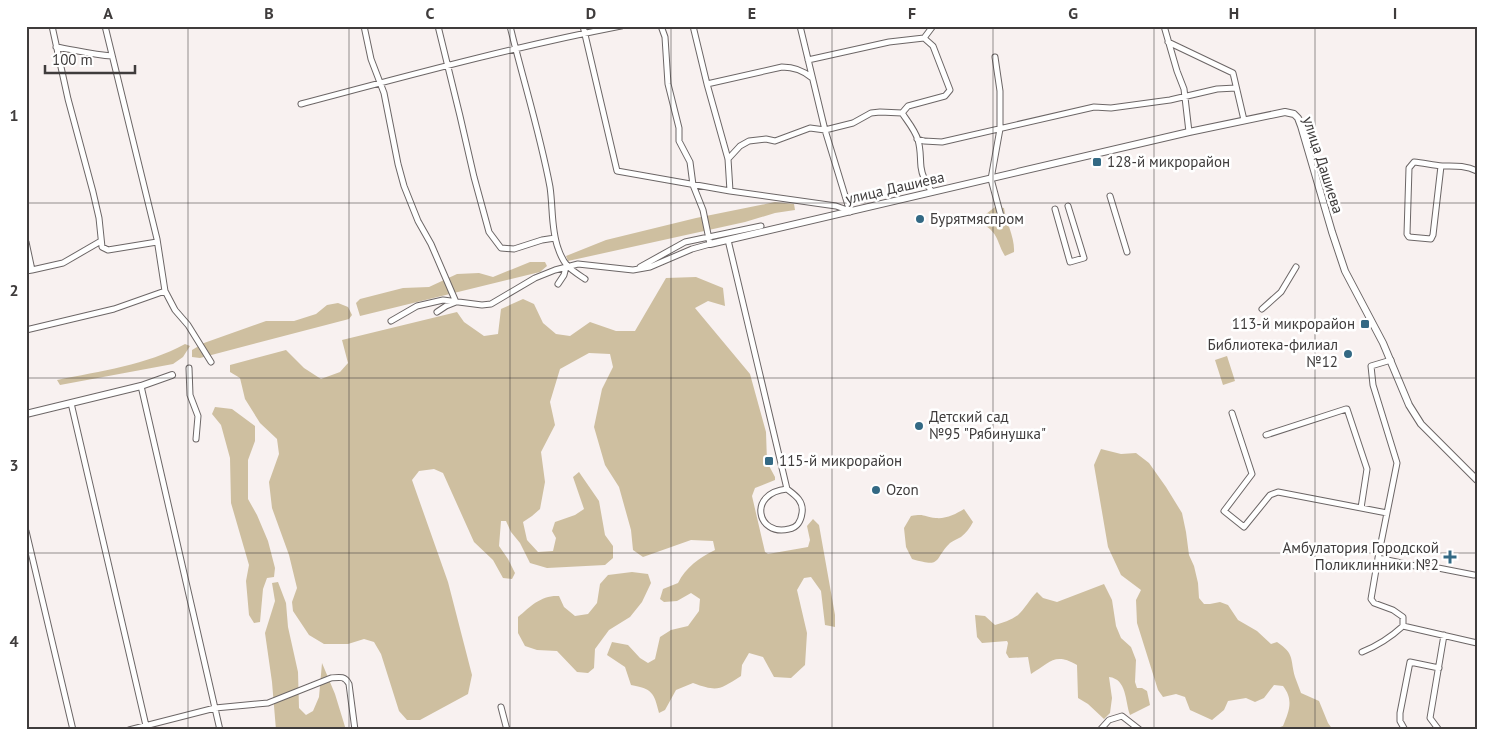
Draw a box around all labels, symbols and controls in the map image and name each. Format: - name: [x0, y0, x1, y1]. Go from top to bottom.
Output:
- text: A: [103, 3, 113, 23]
- text: B: [264, 3, 274, 23]
- text: C: [426, 3, 435, 23]
- text: D: [586, 3, 596, 23]
- text: E: [748, 3, 756, 23]
- text: F: [908, 3, 916, 23]
- text: G: [1068, 3, 1078, 23]
- text: H: [1229, 3, 1239, 23]
- text: I: [1393, 3, 1397, 23]
- scale bar: [45, 42, 135, 74]
- text: 100 m: [52, 50, 93, 69]
- text: 1: [9, 105, 19, 125]
- street label: улица Дашиева: [1299, 114, 1348, 216]
- place label: 128-й микрорайон: [1107, 152, 1230, 171]
- marker: 128-й микрорайон: [1091, 156, 1103, 168]
- street label: улица Дашиева: [844, 167, 946, 208]
- place label: Бурятмяспром: [930, 209, 1024, 228]
- marker: Бурятмяспром: [914, 213, 926, 225]
- text: 2: [9, 280, 19, 300]
- place label: 113-й микрорайон: [1232, 314, 1355, 333]
- marker: 113-й микрорайон: [1359, 318, 1371, 330]
- place label: Библиотека-филиал №12: [1208, 335, 1338, 371]
- marker: Библиотека-филиал №12: [1342, 348, 1354, 360]
- place label: Детский сад №95 "Рябинушка": [929, 407, 1046, 443]
- marker: Детский сад №95 "Рябинушка": [913, 420, 925, 432]
- place label: 115-й микрорайон: [779, 451, 902, 470]
- text: 3: [9, 455, 19, 475]
- marker: 115-й микрорайон: [763, 455, 775, 467]
- place label: Ozon: [886, 480, 919, 499]
- marker: Ozon: [870, 484, 882, 496]
- place label: Амбулатория Городской Поликлинники №2: [1283, 538, 1439, 574]
- marker: Амбулатория Городской Поликлинники №2: [1443, 550, 1457, 564]
- text: 4: [9, 631, 19, 651]

